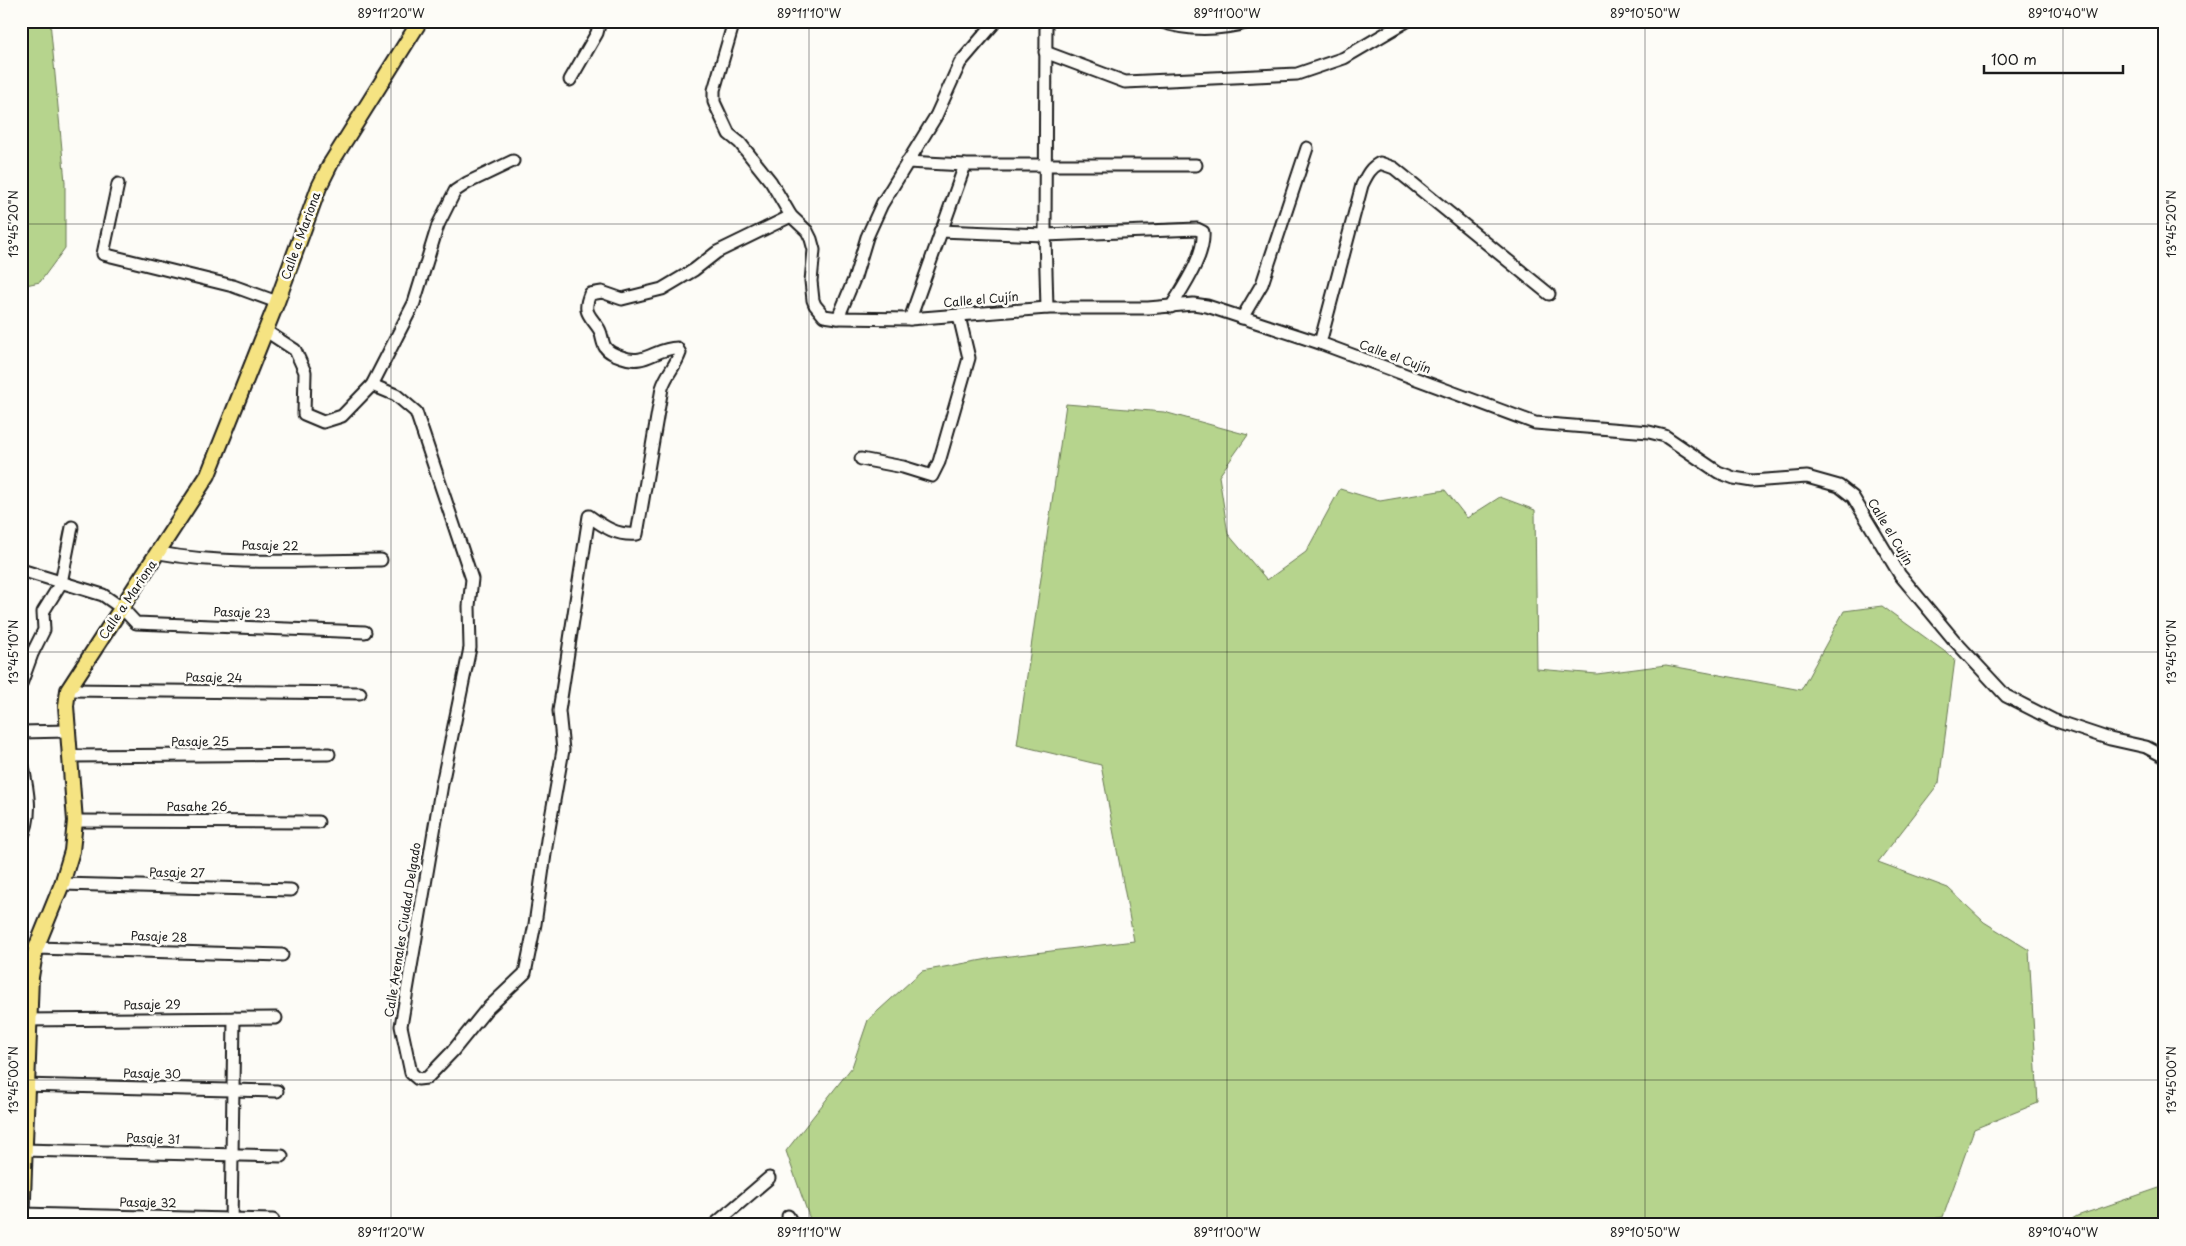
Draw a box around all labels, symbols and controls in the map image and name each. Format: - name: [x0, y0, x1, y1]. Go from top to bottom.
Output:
- text: 89°11'20"W: [357, 4, 425, 22]
- text: 89°11'10"W: [777, 4, 842, 22]
- text: 89°11'00"W: [1193, 4, 1261, 22]
- text: 89°10'50"W: [1610, 4, 1681, 22]
- text: 89°10'40"W: [2028, 4, 2099, 22]
- scale bar: [1984, 42, 2122, 74]
- text: 100 m: [1991, 47, 2037, 70]
- street label: Calle a Mariona: [276, 189, 325, 282]
- text: 13°45'20"N: [4, 190, 22, 258]
- text: 13°45'20"N: [2162, 190, 2180, 258]
- street label: Calle el Cujín: [943, 287, 1019, 311]
- street label: Calle el Cujín: [1357, 335, 1434, 377]
- street label: Calle el Cujín: [1864, 495, 1918, 568]
- street label: Pasaje 22: [241, 536, 299, 555]
- street label: Calle a Mariona: [94, 556, 161, 643]
- street label: Pasaje 23: [213, 602, 271, 622]
- text: 13°45'10"N: [4, 620, 22, 684]
- text: 13°45'10"N: [2162, 620, 2180, 684]
- street label: Pasaje 24: [185, 668, 243, 686]
- street label: Pasaje 25: [171, 732, 229, 750]
- street label: Pasahe 26: [167, 797, 227, 815]
- street label: Calle Arenales Ciudad Delgado: [379, 841, 425, 1019]
- street label: Pasaje 27: [149, 863, 205, 881]
- street label: Pasaje 28: [130, 926, 188, 946]
- street label: Pasaje 29: [123, 995, 181, 1013]
- text: 13°45'00"N: [4, 1046, 22, 1114]
- text: 13°45'00"N: [2162, 1046, 2180, 1114]
- street label: Pasaje 30: [123, 1063, 181, 1083]
- street label: Pasaje 31: [126, 1128, 180, 1148]
- street label: Pasaje 32: [119, 1193, 177, 1211]
- text: 89°11'20"W: [357, 1223, 425, 1241]
- text: 89°11'10"W: [777, 1223, 842, 1241]
- text: 89°11'00"W: [1193, 1223, 1261, 1241]
- text: 89°10'50"W: [1610, 1223, 1681, 1241]
- text: 89°10'40"W: [2028, 1223, 2099, 1241]

